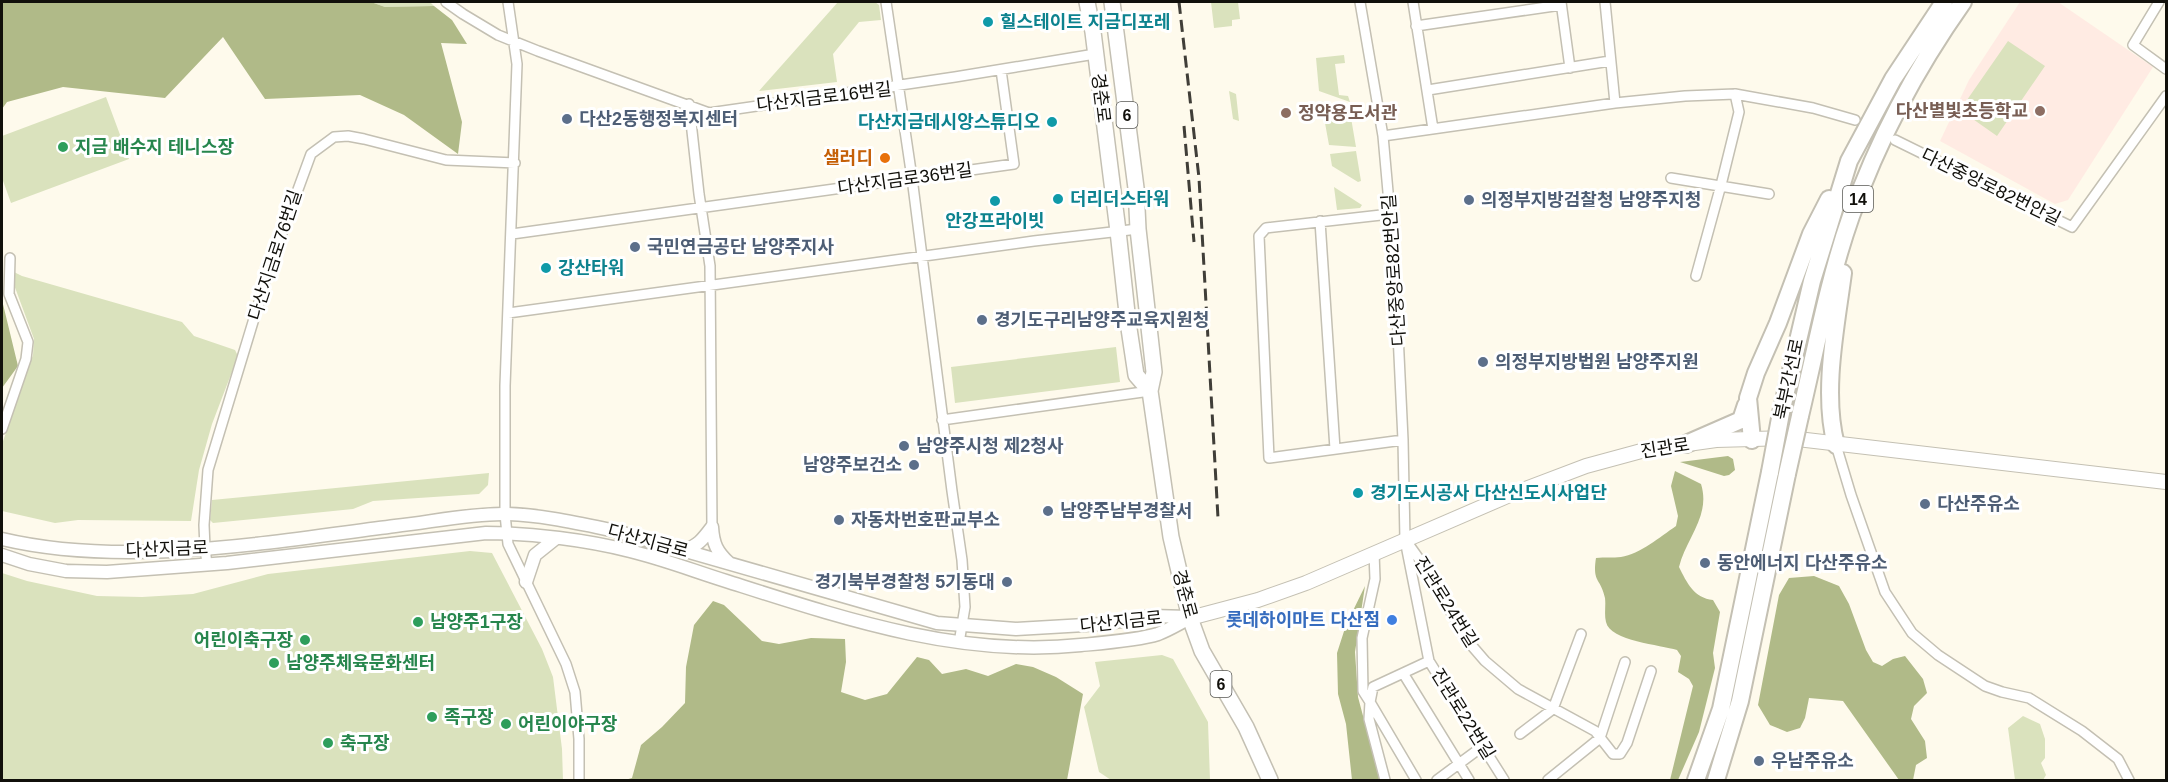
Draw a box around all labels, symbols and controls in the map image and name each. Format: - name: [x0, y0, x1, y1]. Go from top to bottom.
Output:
- place label: 힐스테이트 지금디포레: [1000, 12, 1171, 32]
- marker: 힐스테이트 지금디포레: [981, 15, 995, 29]
- street label: 경춘로: [1088, 72, 1114, 124]
- street label: 다산지금로16번길: [755, 79, 893, 115]
- place label: 다산별빛초등학교: [1896, 101, 2028, 121]
- road number: 6: [1116, 102, 1138, 128]
- place label: 정약용도서관: [1298, 103, 1398, 123]
- marker: 다산별빛초등학교: [2033, 104, 2047, 118]
- marker: 정약용도서관: [1279, 106, 1293, 120]
- place label: 다산2동행정복지센터: [579, 109, 738, 129]
- marker: 다산2동행정복지센터: [560, 112, 574, 126]
- place label: 다산지금데시앙스튜디오: [858, 112, 1040, 132]
- marker: 다산지금데시앙스튜디오: [1045, 115, 1059, 129]
- place label: 지금 배수지 테니스장: [75, 137, 234, 157]
- marker: 지금 배수지 테니스장: [56, 140, 70, 154]
- street label: 다산중앙로82번안길: [1918, 145, 2064, 229]
- place label: 샐러디: [823, 148, 873, 168]
- marker: 샐러디: [878, 151, 892, 165]
- street label: 다산지금로36번길: [836, 160, 974, 198]
- road number: 14: [1843, 186, 1873, 212]
- street label: 다산지금로76번길: [244, 187, 306, 323]
- place label: 더리더스타워: [1070, 189, 1169, 209]
- place label: 의정부지방검찰청 남양주지청: [1481, 190, 1701, 210]
- marker: 더리더스타워: [1051, 192, 1065, 206]
- street label: 다산중앙로82번안길: [1379, 193, 1409, 347]
- marker: 의정부지방검찰청 남양주지청: [1462, 193, 1476, 207]
- marker: 안강프라이빗: [988, 194, 1002, 208]
- place label: 안강프라이빗: [945, 211, 1045, 231]
- place label: 국민연금공단 남양주지사: [647, 237, 835, 257]
- marker: 국민연금공단 남양주지사: [628, 240, 642, 254]
- place label: 강산타워: [558, 258, 624, 278]
- marker: 강산타워: [539, 261, 553, 275]
- place label: 경기도구리남양주교육지원청: [994, 310, 1209, 330]
- marker: 경기도구리남양주교육지원청: [975, 313, 989, 327]
- street label: 북부간선로: [1771, 336, 1807, 422]
- place label: 의정부지방법원 남양주지원: [1495, 352, 1699, 372]
- marker: 의정부지방법원 남양주지원: [1476, 355, 1490, 369]
- street label: 진관로: [1639, 434, 1691, 462]
- place label: 남양주시청 제2청사: [916, 436, 1064, 456]
- marker: 남양주시청 제2청사: [897, 439, 911, 453]
- place label: 남양주보건소: [803, 455, 902, 475]
- marker: 남양주보건소: [907, 458, 921, 472]
- place label: 경기도시공사 다산신도시사업단: [1370, 483, 1607, 503]
- marker: 경기도시공사 다산신도시사업단: [1351, 486, 1365, 500]
- place label: 다산주유소: [1937, 494, 2020, 514]
- marker: 다산주유소: [1918, 497, 1932, 511]
- place label: 남양주남부경찰서: [1060, 501, 1192, 521]
- marker: 남양주남부경찰서: [1041, 504, 1055, 518]
- place label: 자동차번호판교부소: [851, 510, 1000, 530]
- marker: 자동차번호판교부소: [832, 513, 846, 527]
- street label: 다산지금로: [605, 521, 691, 561]
- street label: 다산지금로: [125, 538, 209, 560]
- street label: 진관로24번길: [1410, 553, 1482, 651]
- place label: 동안에너지 다산주유소: [1717, 553, 1888, 573]
- marker: 동안에너지 다산주유소: [1698, 556, 1712, 570]
- street label: 경춘로: [1169, 567, 1201, 621]
- place label: 경기북부경찰청 5기동대: [814, 572, 995, 592]
- marker: 경기북부경찰청 5기동대: [1000, 575, 1014, 589]
- street label: 다산지금로: [1079, 608, 1163, 636]
- place label: 롯데하이마트 다산점: [1226, 610, 1380, 630]
- place label: 남양주1구장: [430, 612, 523, 632]
- marker: 롯데하이마트 다산점: [1385, 613, 1399, 627]
- marker: 남양주1구장: [411, 615, 425, 629]
- place label: 어린이축구장: [194, 630, 293, 650]
- marker: 어린이축구장: [298, 633, 312, 647]
- place label: 남양주체육문화센터: [286, 653, 435, 673]
- marker: 남양주체육문화센터: [267, 656, 281, 670]
- street label: 진관로22번길: [1427, 665, 1499, 763]
- road number: 6: [1210, 671, 1232, 697]
- place label: 족구장: [444, 707, 494, 727]
- marker: 족구장: [425, 710, 439, 724]
- place label: 어린이야구장: [518, 714, 618, 734]
- marker: 어린이야구장: [499, 717, 513, 731]
- place label: 축구장: [340, 733, 390, 753]
- marker: 축구장: [321, 736, 335, 750]
- place label: 우남주유소: [1771, 751, 1854, 771]
- marker: 우남주유소: [1752, 754, 1766, 768]

